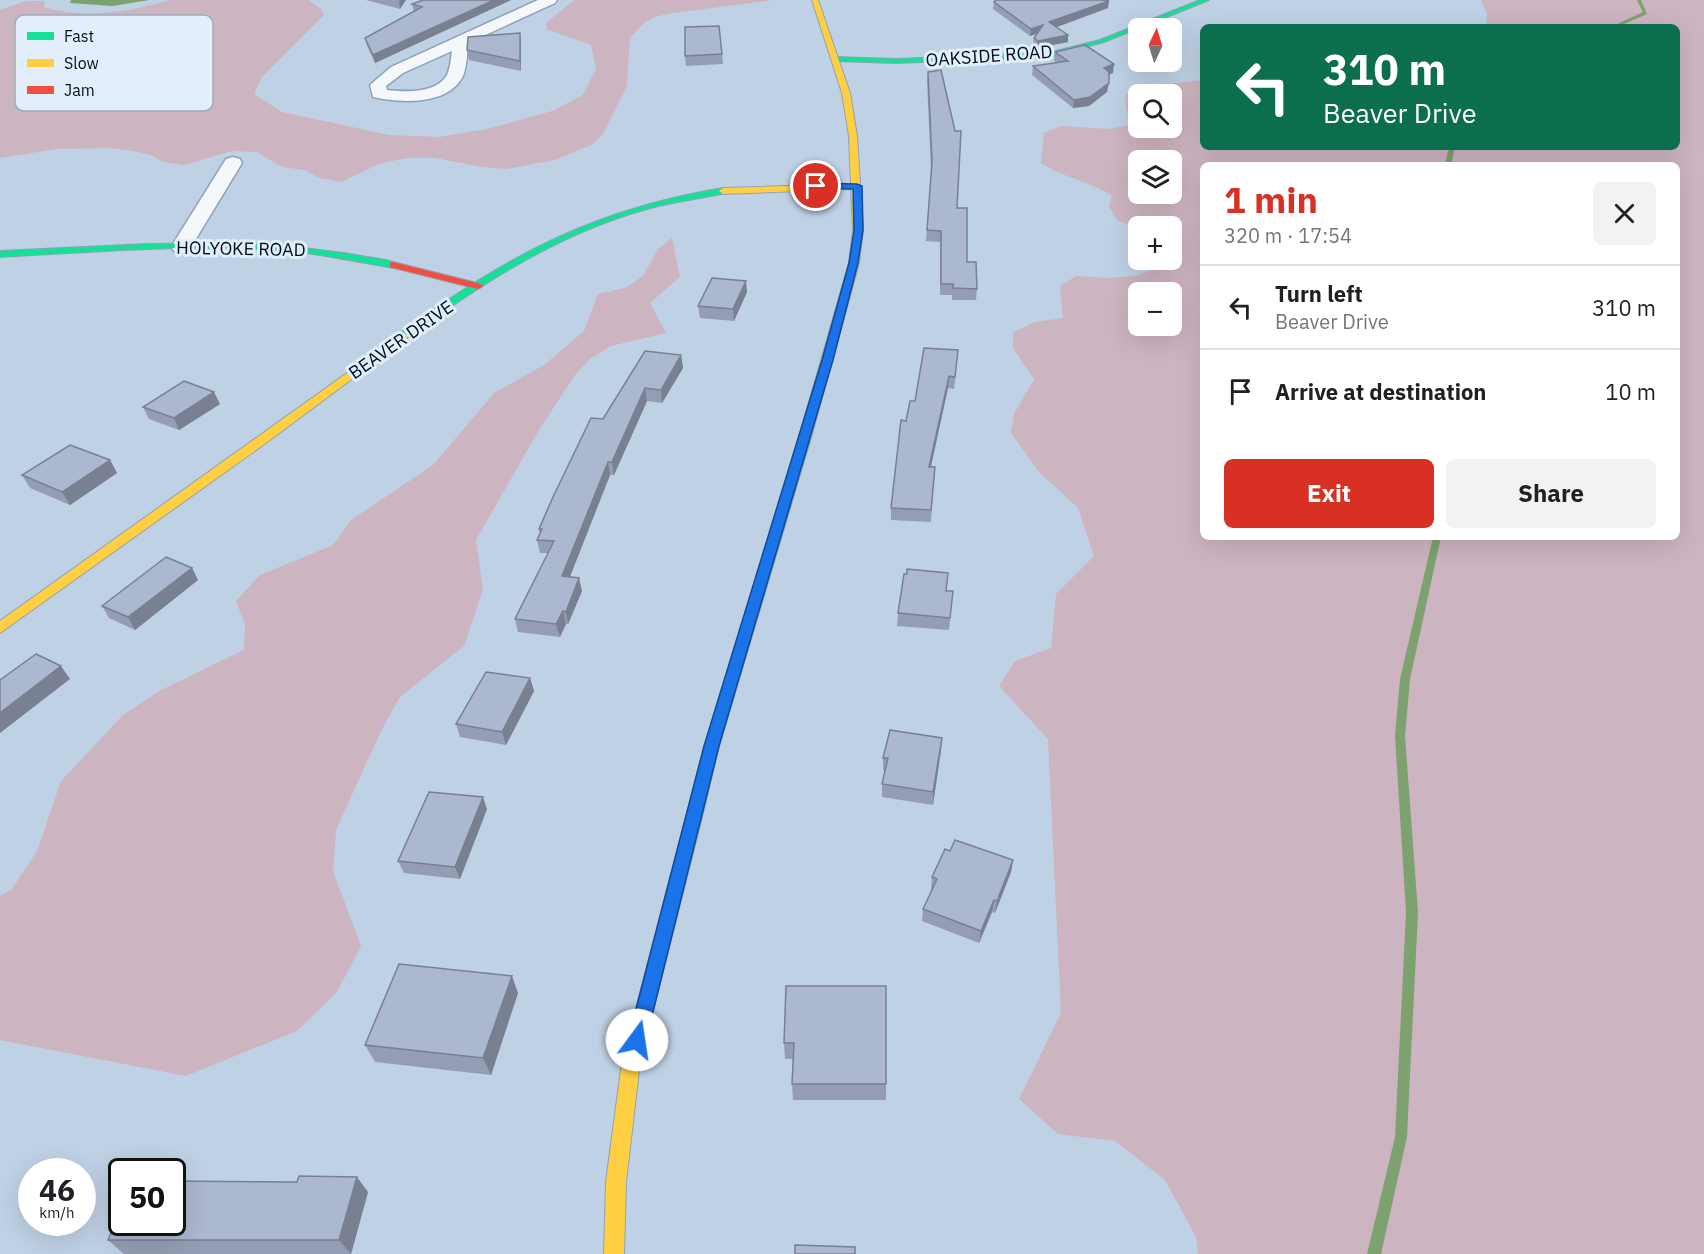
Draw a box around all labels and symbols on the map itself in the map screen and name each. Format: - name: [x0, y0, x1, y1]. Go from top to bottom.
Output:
- legend: [15, 15, 213, 111]
- north arrow: [1128, 18, 1182, 72]
- text: Fast: [64, 26, 94, 46]
- street label: OAKSIDE ROAD: [925, 40, 1053, 71]
- text: Slow: [64, 53, 99, 73]
- text: Jam: [64, 80, 95, 100]
- pin: [790, 160, 841, 211]
- street label: HOLYOKE ROAD: [176, 236, 306, 261]
- street label: BEAVER DRIVE: [344, 295, 457, 384]
- position arrow: [605, 1008, 669, 1072]
- speed limit sign: 50: [108, 1158, 186, 1236]

